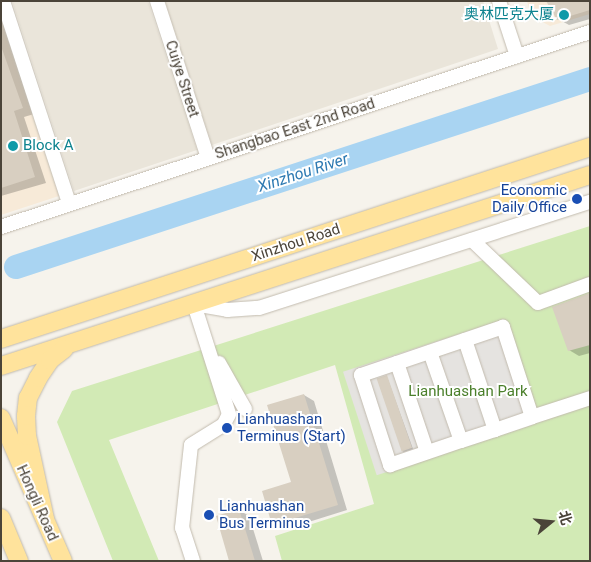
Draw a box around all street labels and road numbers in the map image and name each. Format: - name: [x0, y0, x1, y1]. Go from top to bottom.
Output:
- street label: Cuiye Street: [161, 38, 203, 120]
- street label: Shangbao East 2nd Road: [213, 95, 377, 163]
- street label: Xinzhou Road: [249, 220, 343, 266]
- street label: Hongli Road: [12, 462, 62, 544]

